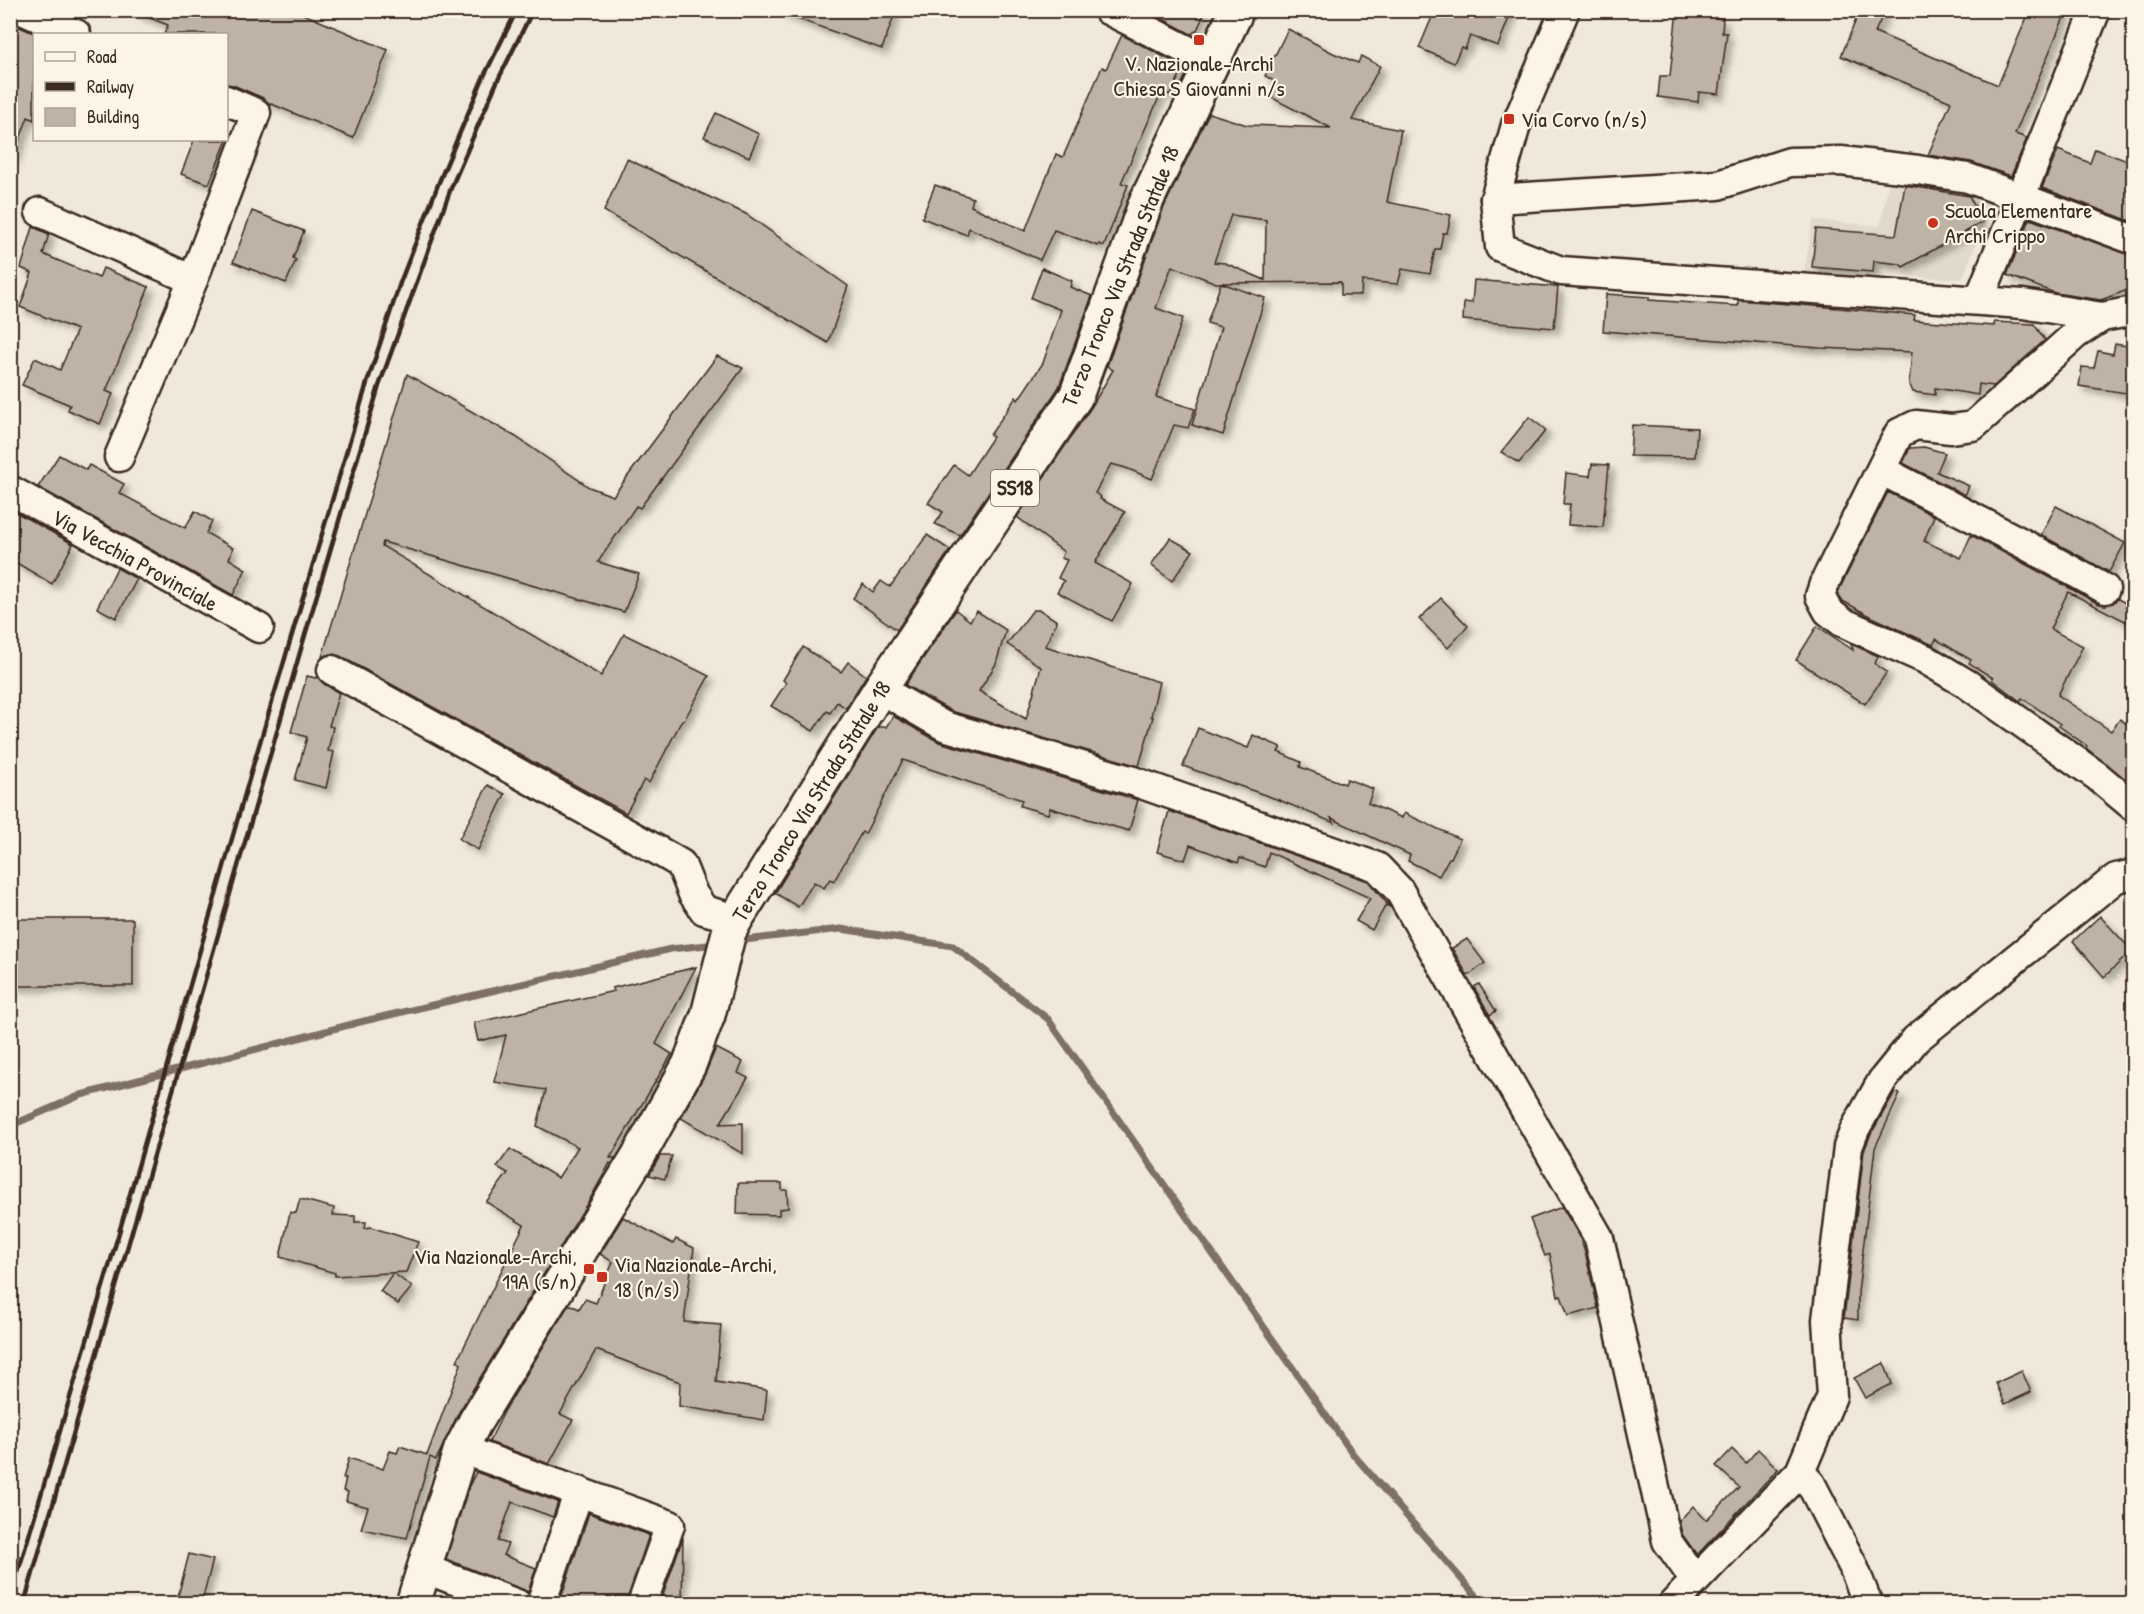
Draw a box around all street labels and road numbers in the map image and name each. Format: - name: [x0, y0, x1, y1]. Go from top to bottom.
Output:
- street label: Terzo Tronco Via Strada Statale 18: [1054, 141, 1186, 411]
- road number: SS18: [991, 470, 1039, 506]
- street label: Via Vecchia Provinciale: [47, 502, 224, 618]
- street label: Terzo Tronco Via Strada Statale 18: [724, 675, 898, 927]

